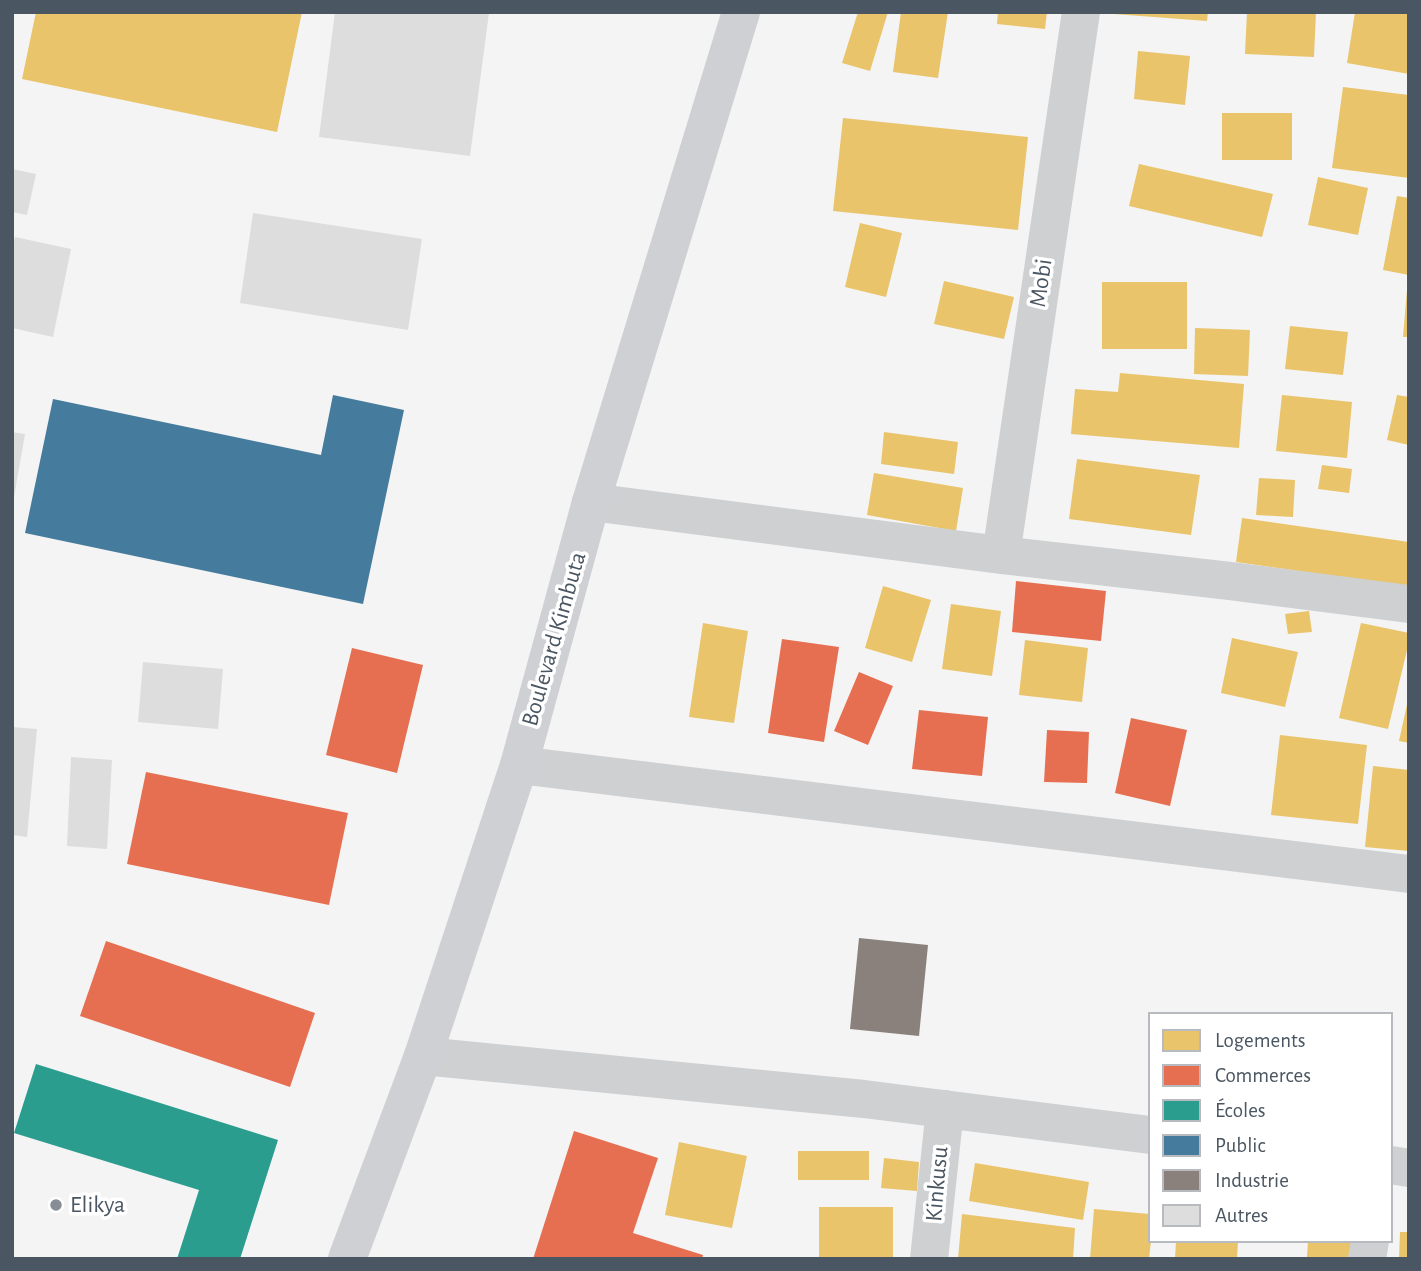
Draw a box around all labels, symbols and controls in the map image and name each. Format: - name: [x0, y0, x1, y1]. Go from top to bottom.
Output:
- street label: Mobi: [1023, 257, 1059, 309]
- street label: Boulevard Kimbuta: [515, 549, 593, 729]
- legend: [1148, 1012, 1393, 1243]
- text: Logements: [1215, 1030, 1305, 1051]
- text: Commerces: [1215, 1065, 1311, 1086]
- text: Écoles: [1215, 1100, 1266, 1121]
- text: Public: [1215, 1135, 1265, 1156]
- street label: Kinkusu: [919, 1145, 955, 1223]
- text: Industrie: [1215, 1170, 1289, 1191]
- place label: Elikya: [70, 1191, 125, 1219]
- marker: Elikya: [48, 1197, 64, 1213]
- text: Autres: [1215, 1205, 1268, 1226]

